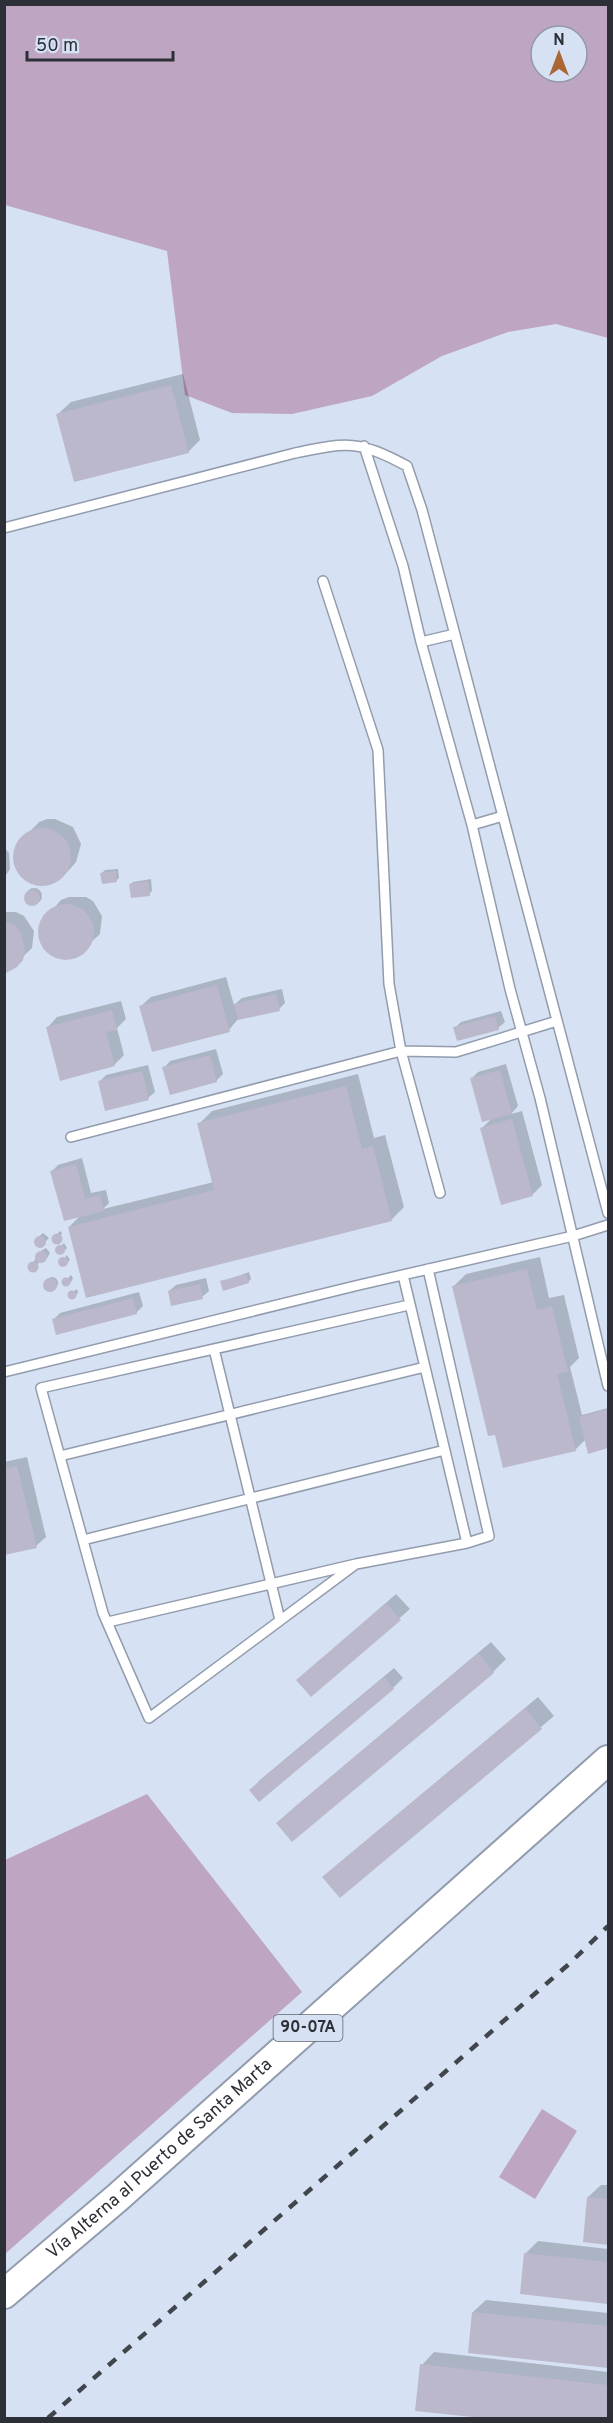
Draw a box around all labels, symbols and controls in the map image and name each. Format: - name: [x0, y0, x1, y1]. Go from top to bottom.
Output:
- scale bar: [27, 24, 172, 62]
- north arrow: [529, 24, 589, 84]
- text: N: [553, 31, 565, 51]
- text: 50 m: [36, 35, 78, 58]
- road number: 90-07A: [274, 2015, 342, 2041]
- street label: Vía Alterna al Puerto de Santa Marta: [42, 2053, 277, 2264]

